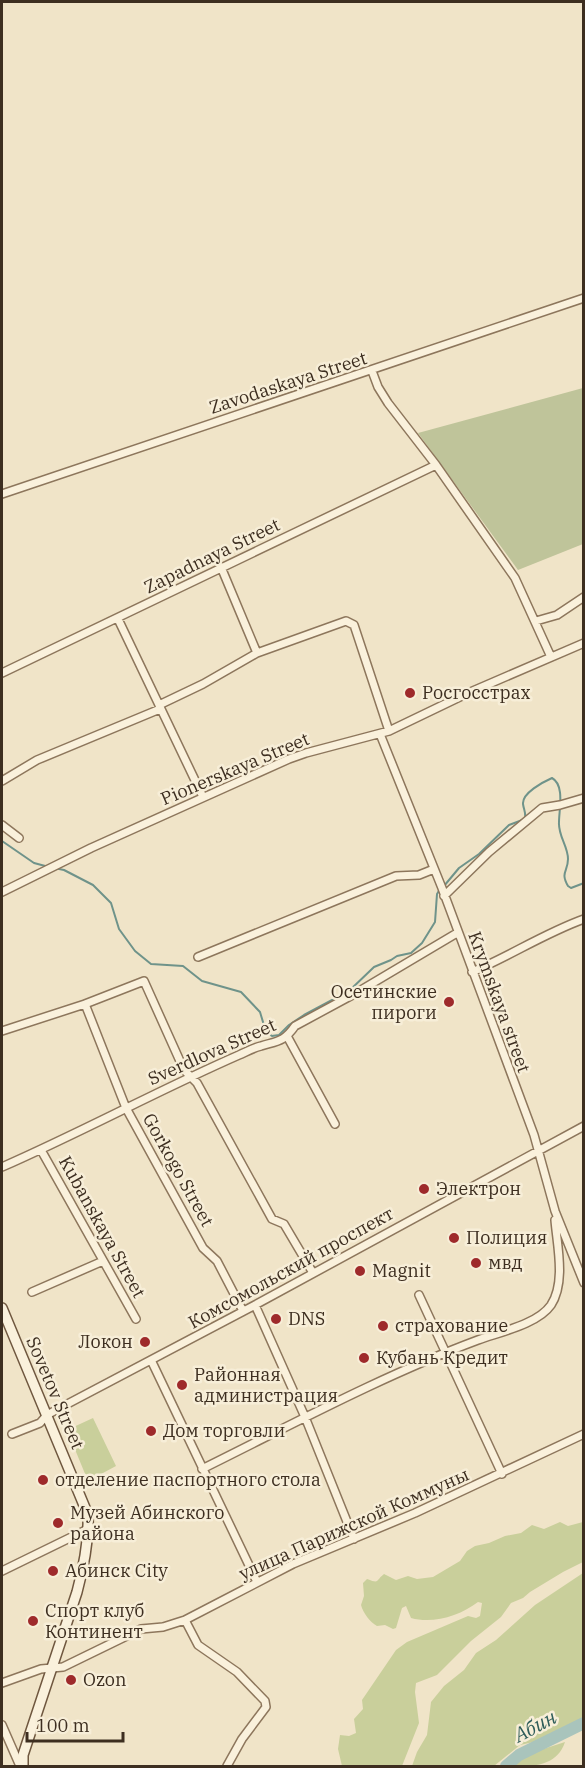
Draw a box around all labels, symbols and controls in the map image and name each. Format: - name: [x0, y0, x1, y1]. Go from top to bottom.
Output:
- street label: Zavodaskaya Street: [206, 346, 370, 419]
- street label: Zapadnaya Street: [140, 513, 284, 598]
- place label: Росгосстрах: [422, 681, 531, 704]
- marker: Росгосстрах: [403, 686, 417, 700]
- street label: Pionerskaya Street: [157, 727, 313, 810]
- street label: Krymskaya street: [463, 928, 536, 1076]
- place label: Осетинские пироги: [331, 980, 437, 1024]
- marker: Осетинские пироги: [442, 995, 456, 1009]
- street label: Sverdlova Street: [144, 1013, 279, 1090]
- street label: Gorkogo Street: [138, 1109, 219, 1230]
- street label: Kubanskaya Street: [54, 1152, 151, 1302]
- place label: Электрон: [436, 1177, 521, 1200]
- marker: Электрон: [417, 1182, 431, 1196]
- street label: Комсомольский проспект: [184, 1201, 397, 1334]
- place label: Полиция: [466, 1226, 547, 1249]
- marker: Полиция: [447, 1231, 461, 1245]
- place label: мвд: [488, 1251, 523, 1274]
- marker: мвд: [469, 1256, 483, 1270]
- place label: Magnit: [372, 1259, 431, 1282]
- marker: Magnit: [353, 1264, 367, 1278]
- place label: DNS: [288, 1307, 325, 1330]
- marker: DNS: [269, 1312, 283, 1326]
- place label: страхование: [395, 1314, 508, 1337]
- marker: страхование: [376, 1319, 390, 1333]
- place label: Локон: [78, 1330, 133, 1353]
- street label: Sovetov Street: [21, 1333, 90, 1453]
- marker: Локон: [138, 1335, 152, 1349]
- place label: Кубань Кредит: [376, 1346, 508, 1369]
- marker: Кубань Кредит: [357, 1351, 371, 1365]
- place label: Районная администрация: [194, 1363, 338, 1407]
- marker: Районная администрация: [175, 1378, 189, 1392]
- place label: Дом торговли: [163, 1419, 285, 1442]
- marker: Дом торговли: [144, 1424, 158, 1438]
- street label: улица Парижской Коммуны: [235, 1462, 472, 1585]
- place label: отделение паспортного стола: [55, 1468, 321, 1491]
- marker: отделение паспортного стола: [36, 1473, 50, 1487]
- place label: Музей Абинского района: [70, 1501, 224, 1545]
- marker: Музей Абинского района: [51, 1516, 65, 1530]
- place label: Абинск City: [65, 1559, 168, 1582]
- marker: Абинск City: [46, 1564, 60, 1578]
- place label: Спорт клуб Континент: [45, 1599, 145, 1643]
- marker: Спорт клуб Континент: [26, 1614, 40, 1628]
- place label: Ozon: [83, 1668, 127, 1691]
- marker: Ozon: [64, 1673, 78, 1687]
- water label: Абин: [507, 1703, 562, 1749]
- scale bar: [27, 1705, 123, 1743]
- text: 100 m: [36, 1714, 90, 1737]

